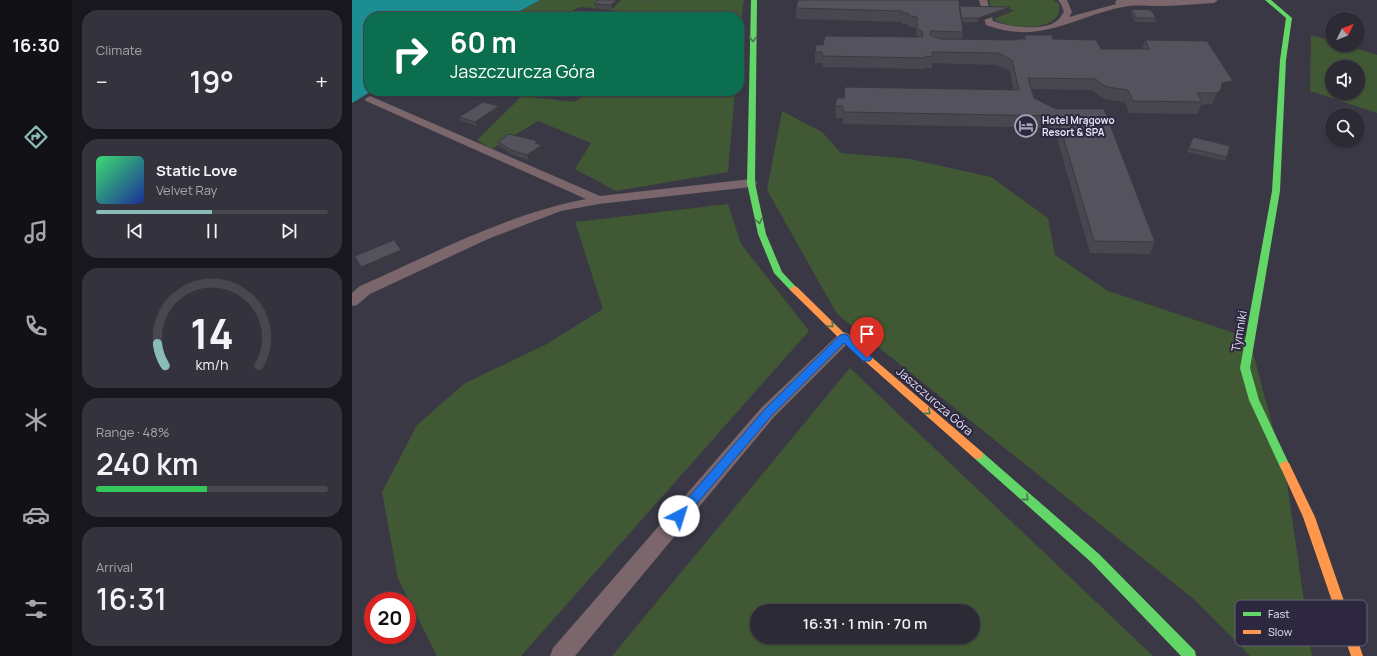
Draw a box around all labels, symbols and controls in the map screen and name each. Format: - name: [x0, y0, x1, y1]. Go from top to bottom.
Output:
- north arrow: [1325, 12, 1365, 52]
- map controls: [1325, 12, 1365, 148]
- text: 60 m: [450, 23, 517, 61]
- icon: right: [384, 28, 436, 80]
- text: 16:30: [12, 33, 60, 57]
- one-way arrow: [749, 36, 757, 42]
- text: Climate: [96, 41, 142, 59]
- text: Jaszczurcza Góra: [450, 59, 595, 83]
- button: sound: [1325, 60, 1365, 100]
- text: 19°: [189, 61, 234, 102]
- text: −: [96, 67, 108, 97]
- text: +: [315, 67, 328, 97]
- button: search: [1325, 108, 1365, 148]
- hotel icon: Hotel Mrągowo Resort & SPA: [1013, 113, 1039, 139]
- place label: Hotel Mrągowo Resort & SPA: [1042, 113, 1115, 139]
- icon: directions: [22, 123, 50, 151]
- text: Static Love: [156, 160, 237, 181]
- text: Velvet Ray: [156, 181, 217, 199]
- icon: music: [22, 218, 50, 246]
- one-way arrow: [754, 218, 762, 224]
- icon: previous: [124, 220, 146, 242]
- icon: pause: [201, 220, 223, 242]
- icon: next: [278, 220, 300, 242]
- text: 14: [190, 305, 234, 361]
- street label: Tymniki: [1227, 309, 1251, 353]
- icon: phone: [22, 312, 50, 340]
- pin: [850, 317, 884, 358]
- one-way arrow: [826, 320, 834, 328]
- icon: arrive: [856, 323, 878, 345]
- text: km/h: [195, 355, 229, 374]
- street label: Jaszczurcza Góra: [893, 363, 977, 439]
- icon: climate: [22, 406, 50, 434]
- one-way arrow: [923, 407, 931, 414]
- text: Range · 48%: [96, 423, 170, 441]
- text: 240 km: [96, 443, 199, 484]
- one-way arrow: [1021, 493, 1029, 500]
- position arrow: [658, 495, 700, 537]
- icon: car: [22, 501, 50, 529]
- text: Arrival: [96, 558, 133, 576]
- text: 16:31: [96, 578, 167, 619]
- speed limit sign: 20: [364, 592, 416, 644]
- icon: filters: [22, 595, 50, 623]
- legend: [1235, 600, 1367, 646]
- text: Fast: [1268, 606, 1290, 621]
- text: 16:31 · 1 min · 70 m: [803, 613, 927, 634]
- text: Slow: [1268, 624, 1293, 639]

